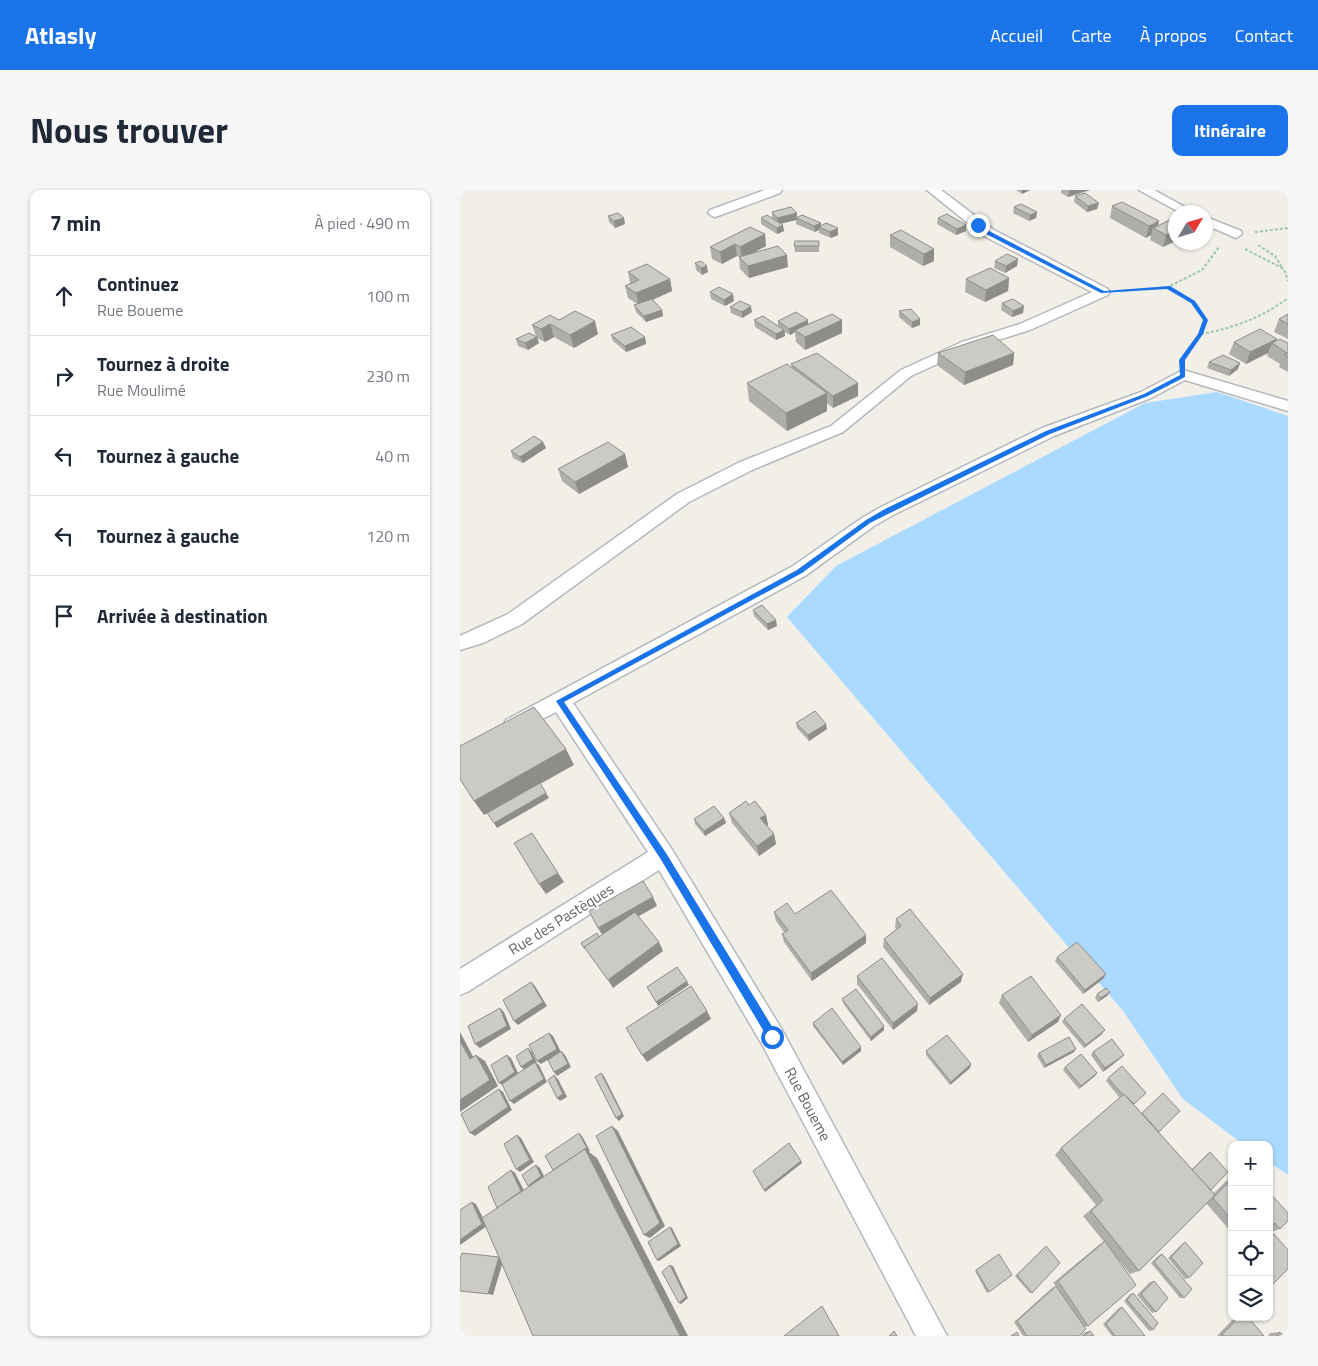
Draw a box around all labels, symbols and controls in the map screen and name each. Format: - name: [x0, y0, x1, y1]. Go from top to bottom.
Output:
- text: Atlasly: [25, 17, 96, 53]
- text: Accueil: [990, 22, 1043, 49]
- text: Carte: [1071, 22, 1112, 49]
- text: À propos: [1140, 22, 1207, 49]
- text: Contact: [1235, 22, 1293, 49]
- text: Nous trouver: [30, 103, 228, 157]
- button: Itinéraire: [1172, 105, 1288, 156]
- north arrow: [1168, 205, 1213, 250]
- text: 7 min: [50, 207, 101, 239]
- text: À pied · 490 m: [314, 211, 410, 235]
- route end: [967, 214, 990, 237]
- text: Continuez: [97, 269, 179, 298]
- icon: ahead: [50, 282, 78, 310]
- text: 100 m: [366, 284, 410, 308]
- text: Rue Boueme: [97, 298, 183, 322]
- text: Tournez à droite: [97, 349, 229, 378]
- icon: right: [50, 362, 78, 390]
- text: 230 m: [366, 364, 410, 388]
- text: Rue Moulimé: [97, 378, 186, 402]
- text: Tournez à gauche: [97, 441, 239, 470]
- icon: left: [50, 442, 78, 470]
- text: 40 m: [375, 444, 410, 468]
- text: Tournez à gauche: [97, 521, 239, 550]
- icon: left: [50, 522, 78, 550]
- text: 120 m: [366, 524, 410, 548]
- text: Arrivée à destination: [97, 601, 268, 630]
- icon: arrive: [50, 602, 78, 630]
- street label: Rue des Pastèques: [504, 877, 618, 961]
- route start: [761, 1026, 784, 1049]
- street label: Rue Boueme: [779, 1063, 837, 1145]
- map controls: [1228, 1141, 1273, 1321]
- button: +: [1228, 1141, 1273, 1186]
- button: −: [1228, 1186, 1273, 1231]
- button: locate: [1228, 1231, 1273, 1276]
- button: layers: [1228, 1276, 1273, 1321]

